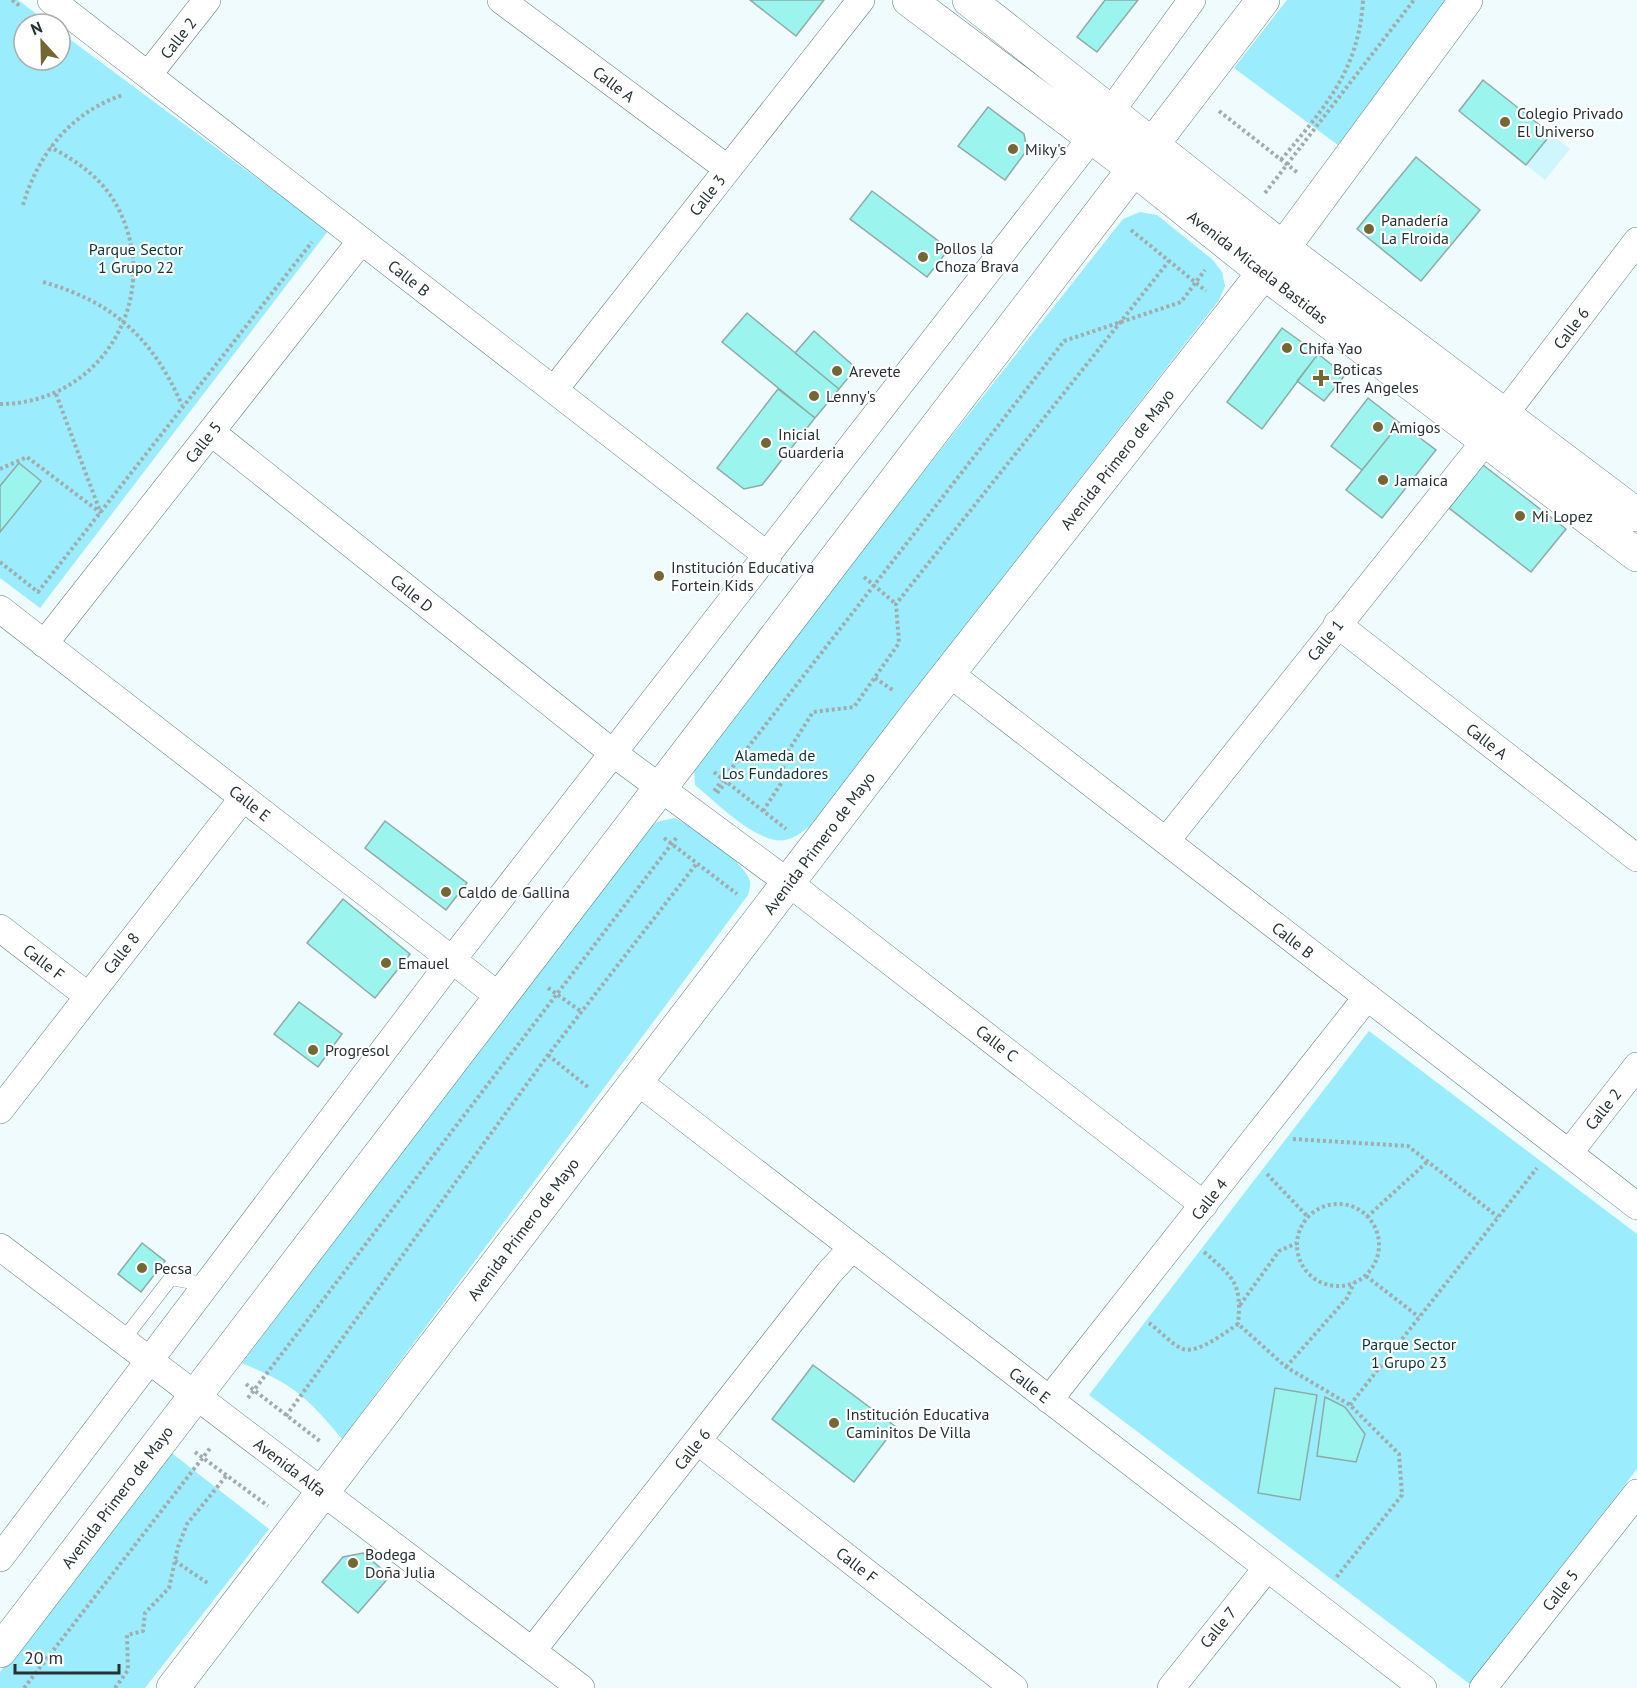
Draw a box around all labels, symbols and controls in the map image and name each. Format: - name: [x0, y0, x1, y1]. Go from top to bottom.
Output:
- north arrow: [12, 12, 72, 72]
- street label: Calle 2: [156, 13, 200, 63]
- text: N: [28, 17, 45, 39]
- street label: Calle A: [589, 62, 639, 107]
- place label: Colegio Privado El Universo: [1517, 103, 1623, 141]
- marker: Colegio Privado El Universo: [1498, 115, 1512, 129]
- place label: Miky's: [1025, 139, 1066, 159]
- marker: Miky's: [1006, 142, 1020, 156]
- street label: Calle 3: [685, 170, 729, 220]
- street label: Avenida Micaela Bastidas: [1184, 206, 1332, 328]
- place label: Panadería La Flroida: [1381, 210, 1449, 248]
- marker: Panadería La Flroida: [1362, 222, 1376, 236]
- place label: Pollos la Choza Brava: [935, 238, 1019, 276]
- park label: Parque Sector 1 Grupo 22: [89, 239, 184, 277]
- marker: Pollos la Choza Brava: [916, 250, 930, 264]
- street label: Calle B: [384, 255, 434, 301]
- street label: Calle 6: [1549, 303, 1593, 353]
- place label: Chifa Yao: [1299, 338, 1362, 358]
- marker: Chifa Yao: [1280, 341, 1294, 355]
- place label: Boticas Tres Angeles: [1333, 359, 1419, 397]
- place label: Arevete: [849, 361, 901, 381]
- marker: Arevete: [830, 364, 844, 378]
- marker: Boticas Tres Angeles: [1314, 371, 1328, 385]
- street label: Avenida Primero de Mayo: [1056, 385, 1178, 533]
- place label: Lenny's: [826, 386, 876, 406]
- marker: Lenny's: [807, 389, 821, 403]
- street label: Calle 5: [181, 417, 225, 467]
- place label: Amigos: [1390, 417, 1441, 437]
- marker: Amigos: [1371, 420, 1385, 434]
- place label: Inicial Guarderia: [778, 424, 844, 462]
- marker: Inicial Guarderia: [759, 436, 773, 450]
- place label: Jamaica: [1394, 470, 1448, 490]
- marker: Jamaica: [1376, 473, 1390, 487]
- place label: Mi Lopez: [1532, 506, 1593, 526]
- marker: Mi Lopez: [1513, 509, 1527, 523]
- place label: Institución Educativa Fortein Kids: [671, 557, 814, 595]
- marker: Institución Educativa Fortein Kids: [652, 569, 666, 583]
- street label: Calle D: [387, 570, 437, 616]
- street label: Calle 1: [1303, 615, 1347, 665]
- street label: Calle A: [1462, 719, 1512, 764]
- park label: Alameda de Los Fundadores: [722, 745, 829, 783]
- street label: Avenida Primero de Mayo: [759, 768, 879, 918]
- street label: Calle E: [225, 781, 275, 825]
- place label: Caldo de Gallina: [458, 882, 570, 902]
- marker: Caldo de Gallina: [439, 885, 453, 899]
- street label: Calle B: [1268, 917, 1318, 963]
- street label: Calle 8: [99, 928, 143, 978]
- street label: Calle F: [19, 940, 69, 984]
- place label: Emauel: [398, 953, 449, 973]
- marker: Emauel: [379, 956, 393, 970]
- street label: Calle C: [972, 1020, 1022, 1066]
- place label: Progresol: [325, 1040, 390, 1060]
- marker: Progresol: [306, 1043, 320, 1057]
- street label: Calle 2: [1581, 1084, 1625, 1134]
- street label: Avenida Primero de Mayo: [463, 1154, 583, 1304]
- street label: Calle 4: [1187, 1174, 1232, 1224]
- place label: Pecsa: [154, 1258, 192, 1278]
- marker: Pecsa: [135, 1261, 149, 1275]
- park label: Parque Sector 1 Grupo 23: [1362, 1334, 1457, 1372]
- street label: Calle E: [1005, 1363, 1055, 1407]
- place label: Institución Educativa Caminitos De Villa: [846, 1404, 989, 1442]
- marker: Institución Educativa Caminitos De Villa: [827, 1416, 841, 1430]
- street label: Avenida Primero de Mayo: [57, 1422, 177, 1572]
- street label: Calle 6: [670, 1424, 714, 1474]
- street label: Avenida Alfa: [250, 1433, 330, 1501]
- street label: Calle F: [832, 1543, 882, 1587]
- place label: Bodega Doña Julia: [365, 1544, 435, 1582]
- marker: Bodega Doña Julia: [346, 1556, 360, 1570]
- street label: Calle 5: [1538, 1565, 1582, 1615]
- street label: Calle 7: [1195, 1602, 1241, 1652]
- scale bar: [15, 1637, 118, 1675]
- text: 20 m: [24, 1646, 63, 1669]

